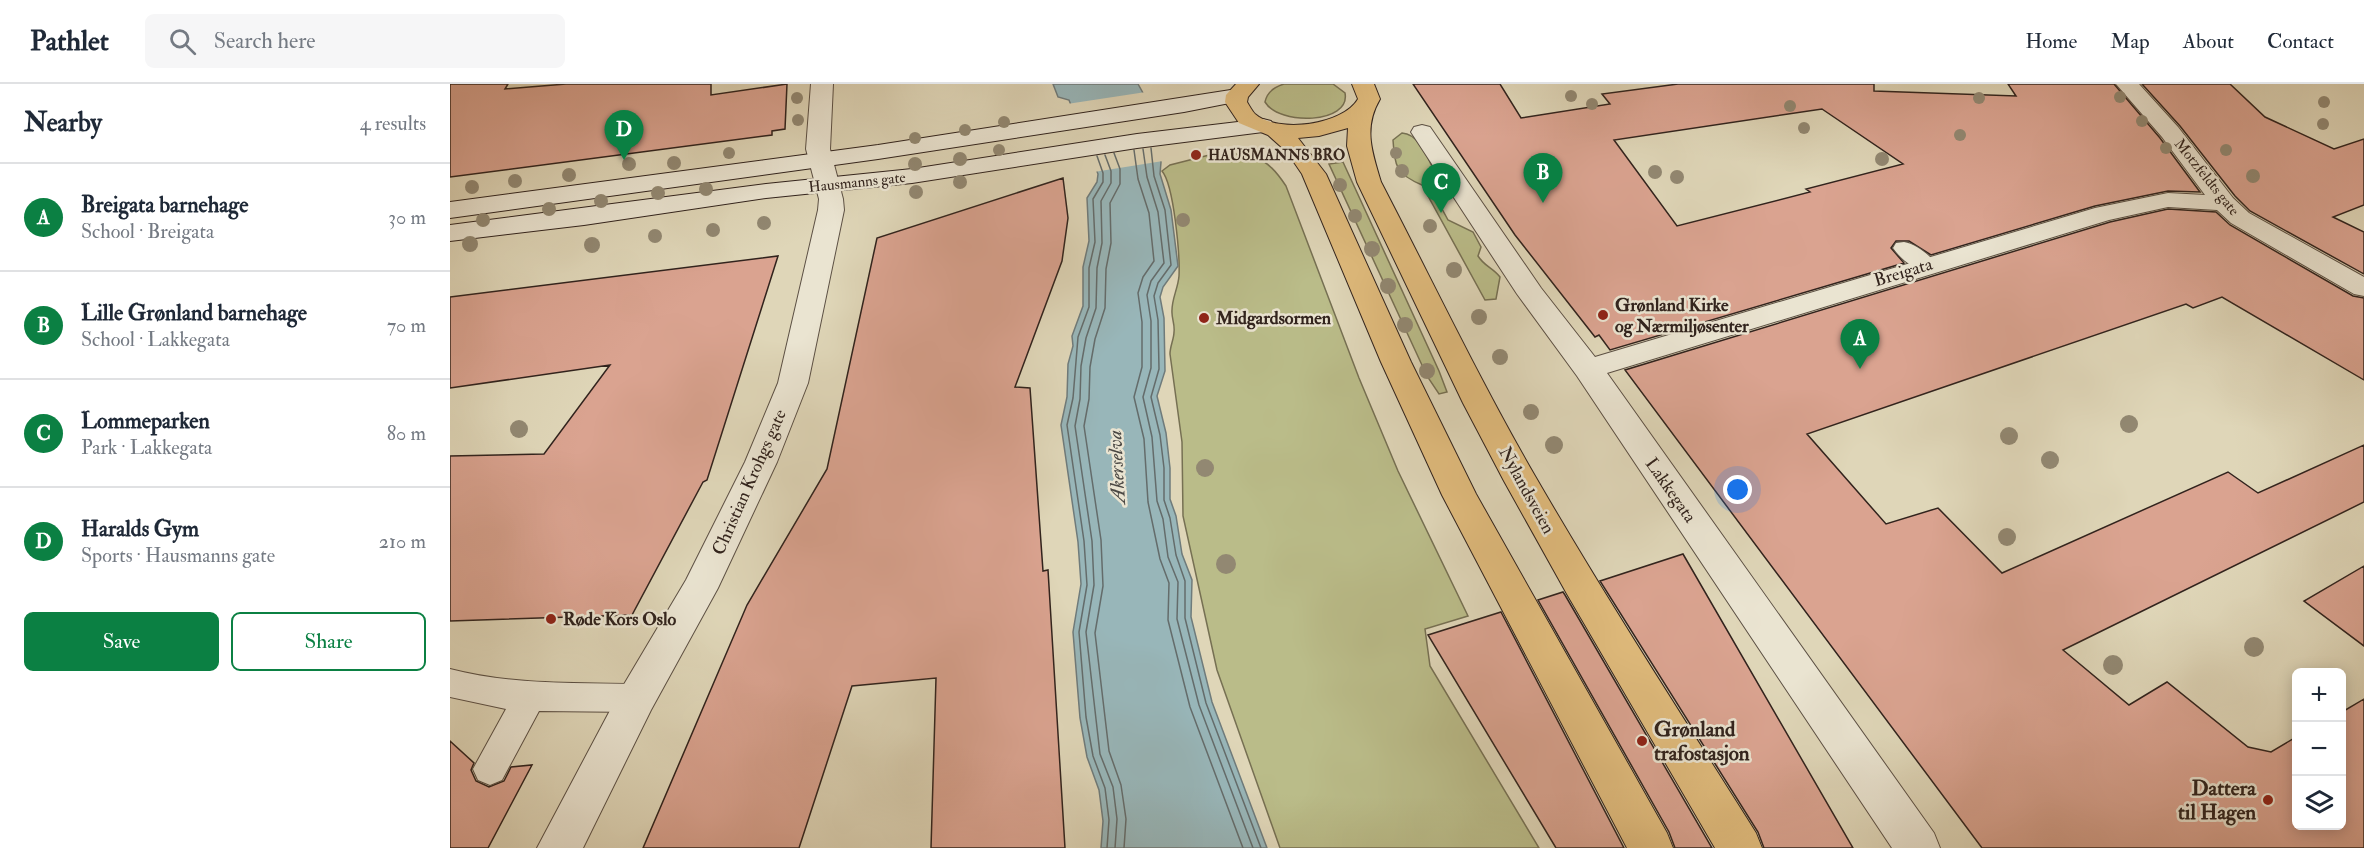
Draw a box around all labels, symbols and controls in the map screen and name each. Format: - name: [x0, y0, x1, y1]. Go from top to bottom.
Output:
- search box: [145, 14, 565, 68]
- text: Pathlet: [30, 24, 109, 59]
- icon: search: [166, 25, 199, 58]
- text: Search here: [214, 27, 316, 55]
- text: Home: [2025, 28, 2077, 55]
- text: Map: [2110, 28, 2150, 55]
- text: About: [2183, 28, 2234, 55]
- text: Contact: [2267, 28, 2334, 55]
- text: Nearby: [24, 107, 102, 139]
- pin: D: [604, 110, 644, 160]
- text: 4 results: [360, 111, 426, 136]
- street label: Motzfeldts gate: [2170, 135, 2243, 220]
- place label: HAUSMANNS BRO: [1208, 146, 1345, 165]
- marker: HAUSMANNS BRO: [1189, 148, 1203, 162]
- pin: B: [1524, 154, 1562, 203]
- pin: C: [1422, 164, 1460, 213]
- street label: Hausmanns gate: [808, 168, 907, 197]
- text: Breigata barnehage: [81, 191, 248, 219]
- text: A: [37, 205, 50, 230]
- text: 30 m: [388, 205, 426, 230]
- text: School · Breigata: [81, 219, 214, 244]
- street label: Breigata: [1871, 253, 1936, 292]
- place label: Grønland Kirke og Nærmiljøsenter: [1615, 294, 1749, 338]
- text: Lille Grønland barnehage: [81, 299, 307, 327]
- place label: Midgardsormen: [1215, 307, 1332, 330]
- marker: Grønland Kirke og Nærmiljøsenter: [1596, 308, 1610, 322]
- marker: Midgardsormen: [1197, 311, 1211, 325]
- text: B: [37, 313, 50, 338]
- text: 70 m: [387, 313, 426, 338]
- pin: A: [1840, 320, 1880, 369]
- text: School · Lakkegata: [81, 327, 230, 352]
- street label: Christian Krohgs gate: [707, 405, 792, 559]
- text: Lommeparken: [81, 407, 210, 435]
- text: C: [36, 421, 51, 446]
- text: 80 m: [387, 421, 426, 446]
- water label: Akerselva: [1102, 429, 1131, 506]
- text: Park · Lakkegata: [81, 435, 212, 460]
- street label: Nylandsveien: [1493, 442, 1560, 538]
- street label: Lakkegata: [1640, 453, 1702, 528]
- your location: [1723, 475, 1752, 504]
- text: Haralds Gym: [81, 515, 199, 543]
- text: D: [35, 529, 52, 554]
- text: 210 m: [379, 529, 426, 554]
- text: Sports · Hausmanns gate: [81, 543, 275, 568]
- place label: Røde Kors Oslo: [563, 608, 676, 631]
- button: Save: [24, 612, 219, 671]
- button: Share: [231, 612, 426, 671]
- marker: Røde Kors Oslo: [544, 612, 558, 626]
- map controls: [2292, 668, 2346, 830]
- button: +: [2292, 668, 2346, 722]
- place label: Grønland trafostasjon: [1654, 716, 1750, 767]
- button: −: [2292, 722, 2346, 776]
- marker: Grønland trafostasjon: [1635, 734, 1649, 748]
- place label: Dattera til Hagen: [2178, 775, 2257, 826]
- button: layers: [2292, 776, 2346, 830]
- marker: Dattera til Hagen: [2261, 793, 2275, 807]

